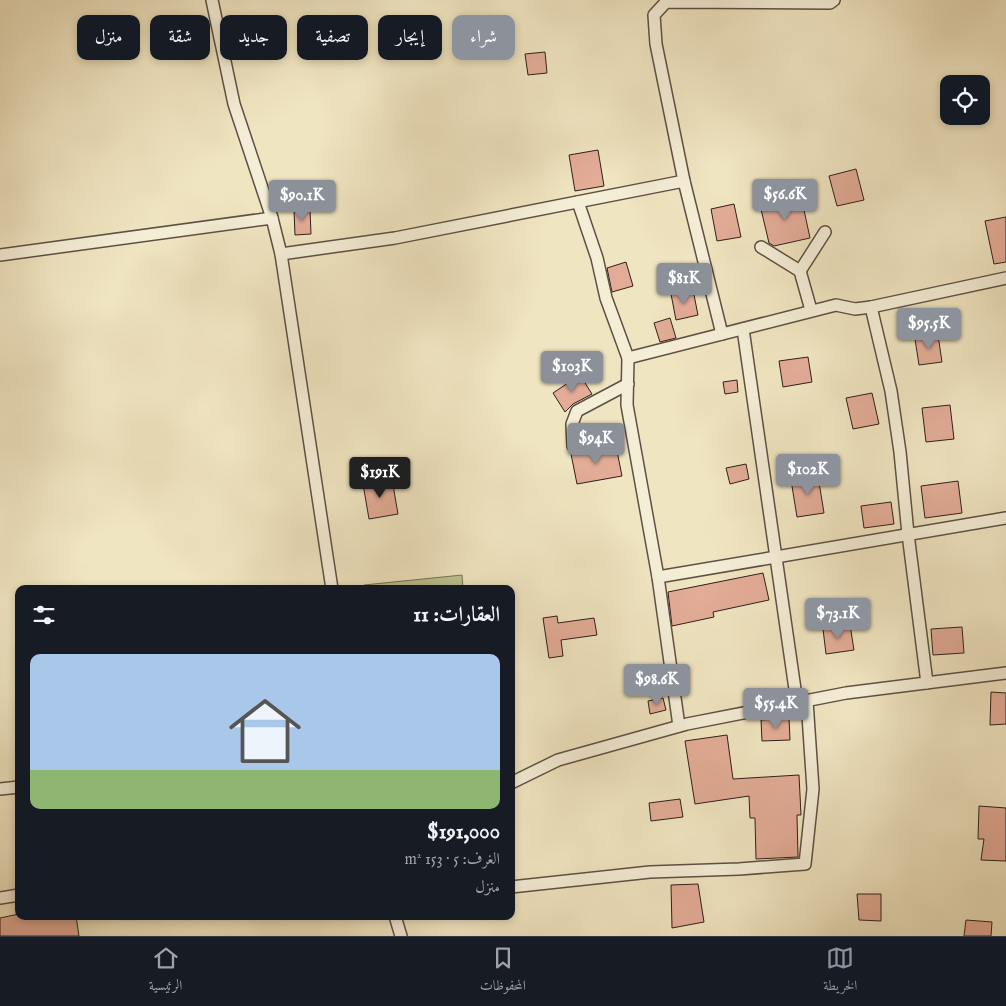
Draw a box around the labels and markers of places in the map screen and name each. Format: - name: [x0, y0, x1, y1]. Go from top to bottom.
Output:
- pin: $56.6K: [744, 178, 826, 221]
- pin: $90.1K: [261, 180, 343, 222]
- pin: $81K: [654, 262, 714, 305]
- pin: $95.5K: [888, 308, 970, 350]
- pin: $103K: [537, 350, 607, 393]
- pin: $94K: [566, 422, 626, 465]
- pin: $102K: [773, 454, 843, 496]
- pin: $191K: [345, 456, 415, 499]
- pin: $73.1K: [797, 598, 879, 640]
- pin: $98.6K: [616, 664, 698, 706]
- pin: $55.4K: [735, 688, 817, 730]

